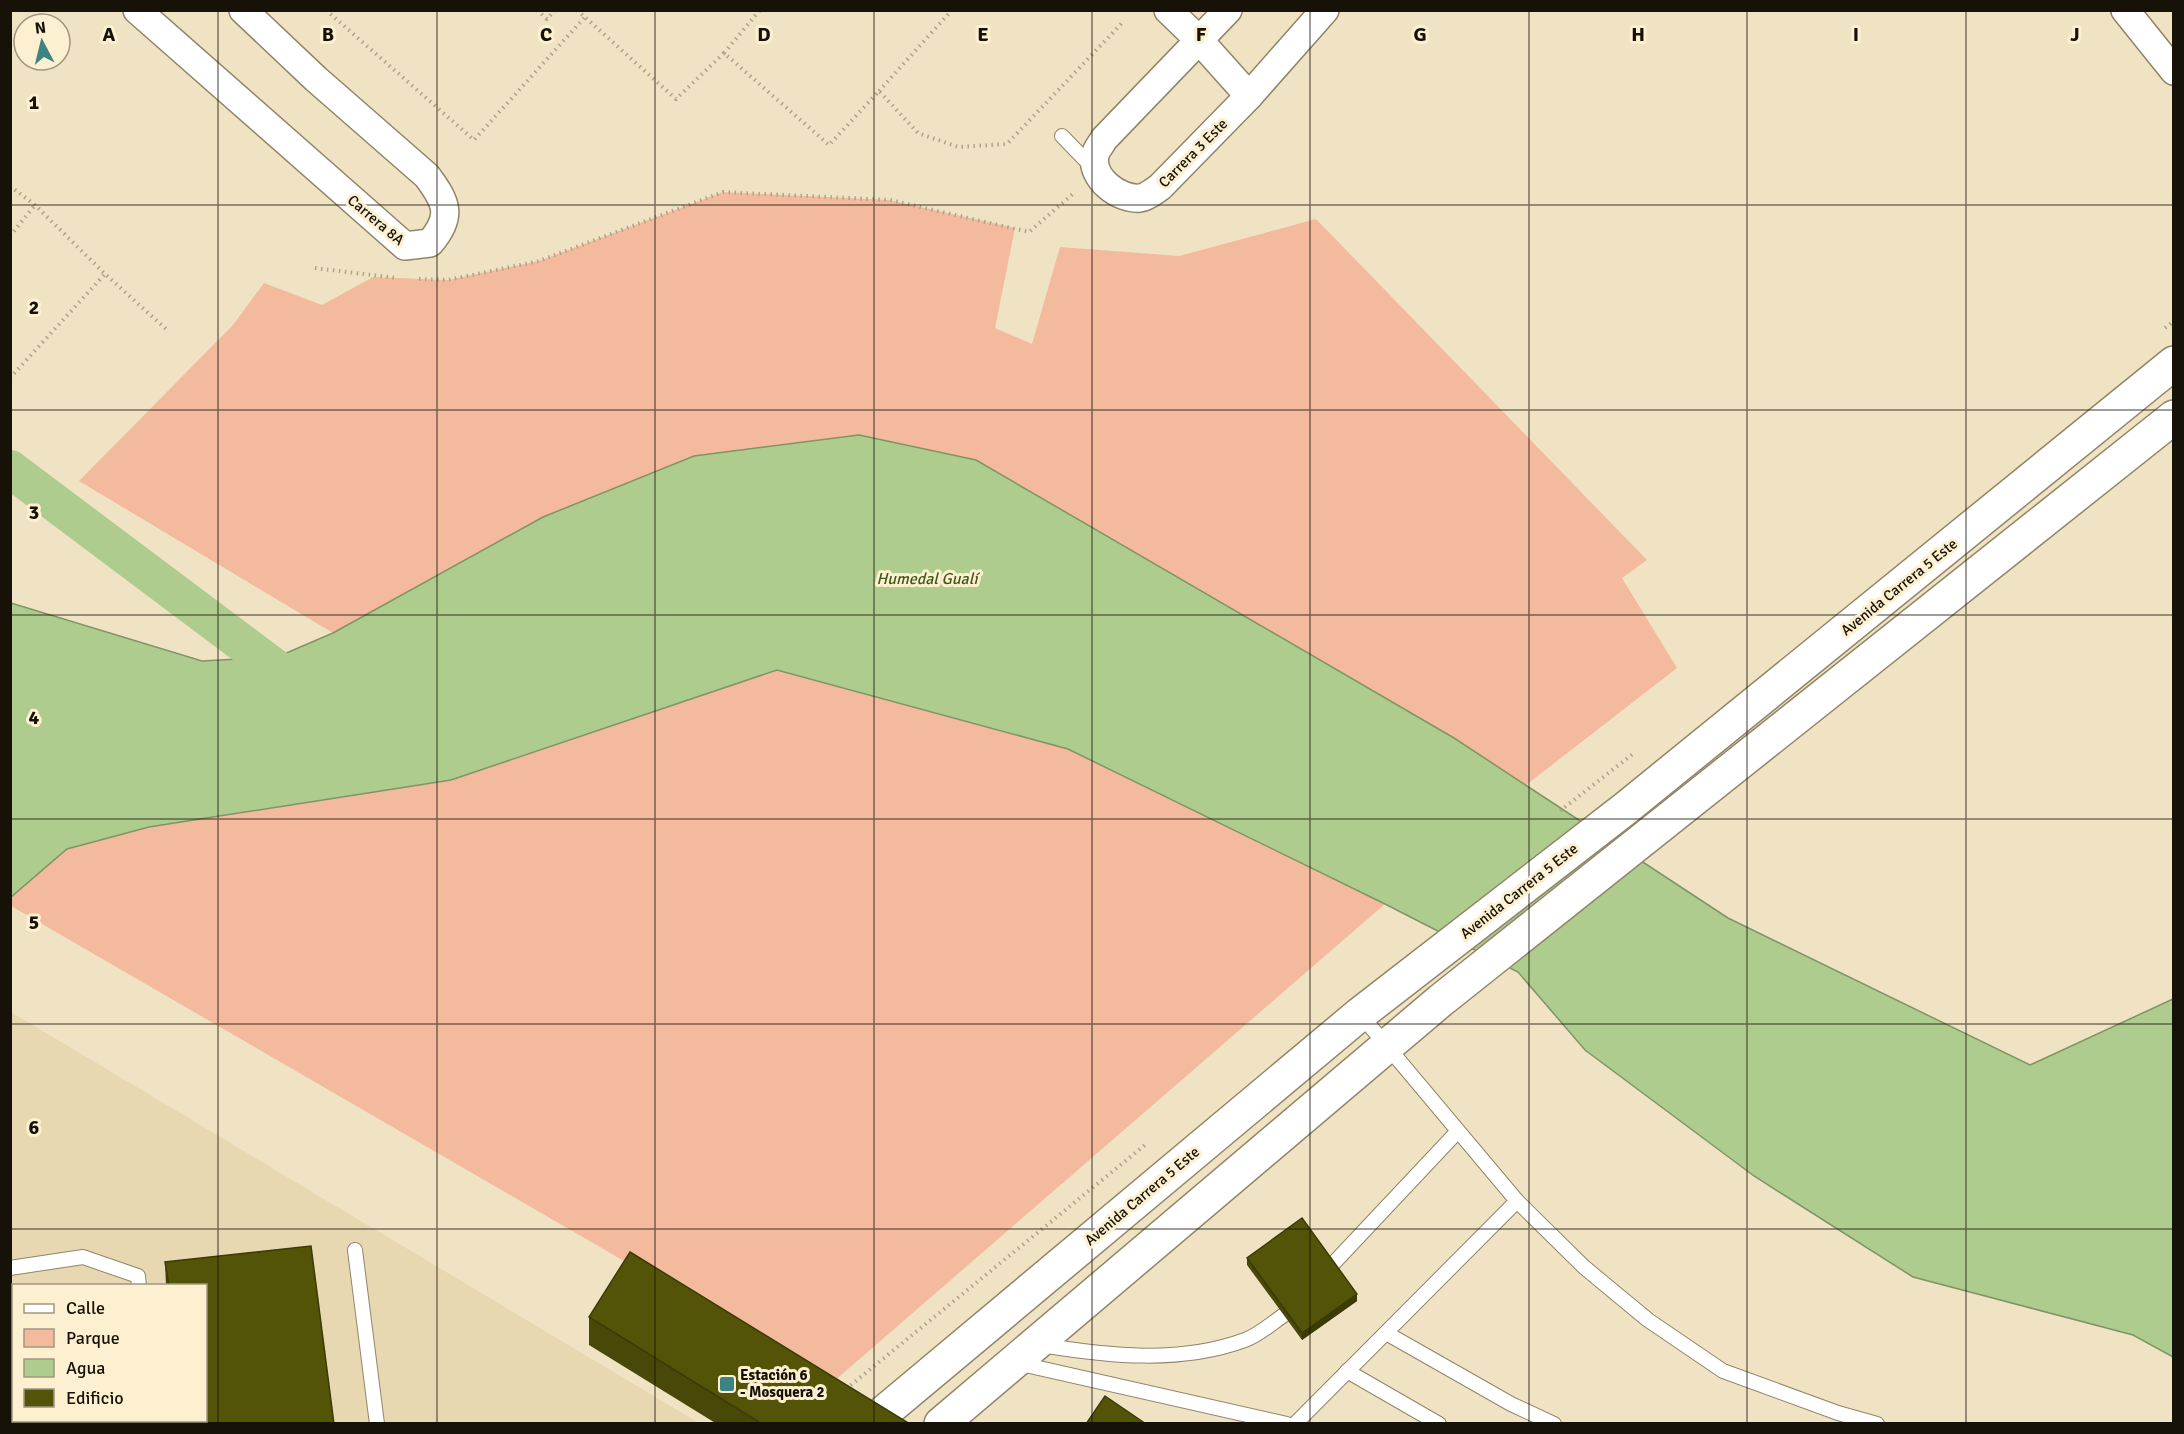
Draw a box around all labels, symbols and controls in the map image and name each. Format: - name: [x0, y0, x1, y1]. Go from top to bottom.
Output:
- north arrow: [12, 12, 72, 72]
- text: N: [34, 18, 47, 39]
- text: A: [103, 22, 116, 47]
- text: B: [322, 22, 334, 47]
- text: C: [540, 22, 552, 47]
- text: D: [757, 22, 771, 47]
- text: E: [977, 22, 989, 47]
- text: F: [1196, 22, 1207, 47]
- text: G: [1413, 22, 1427, 47]
- text: H: [1631, 22, 1645, 47]
- text: I: [1853, 22, 1859, 47]
- text: J: [2070, 22, 2080, 47]
- text: 1: [29, 90, 40, 115]
- street label: Carrera 3 Este: [1155, 115, 1231, 191]
- street label: Carrera 8A: [344, 191, 408, 249]
- text: 2: [29, 295, 39, 320]
- text: 3: [29, 500, 39, 525]
- street label: Avenida Carrera 5 Este: [1837, 535, 1961, 639]
- water label: Humedal Gualí: [876, 569, 980, 589]
- text: 4: [29, 705, 40, 730]
- street label: Avenida Carrera 5 Este: [1457, 839, 1581, 943]
- text: 5: [29, 910, 39, 935]
- text: 6: [29, 1115, 40, 1140]
- street label: Avenida Carrera 5 Este: [1081, 1143, 1203, 1249]
- legend: [12, 1284, 207, 1422]
- text: Calle: [66, 1297, 105, 1319]
- text: Parque: [66, 1327, 120, 1349]
- text: Agua: [66, 1357, 105, 1379]
- place label: Estación 6 - Mosquera 2: [740, 1366, 825, 1401]
- marker: Estación 6 - Mosquera 2: [718, 1375, 736, 1393]
- text: Edificio: [66, 1387, 124, 1409]

